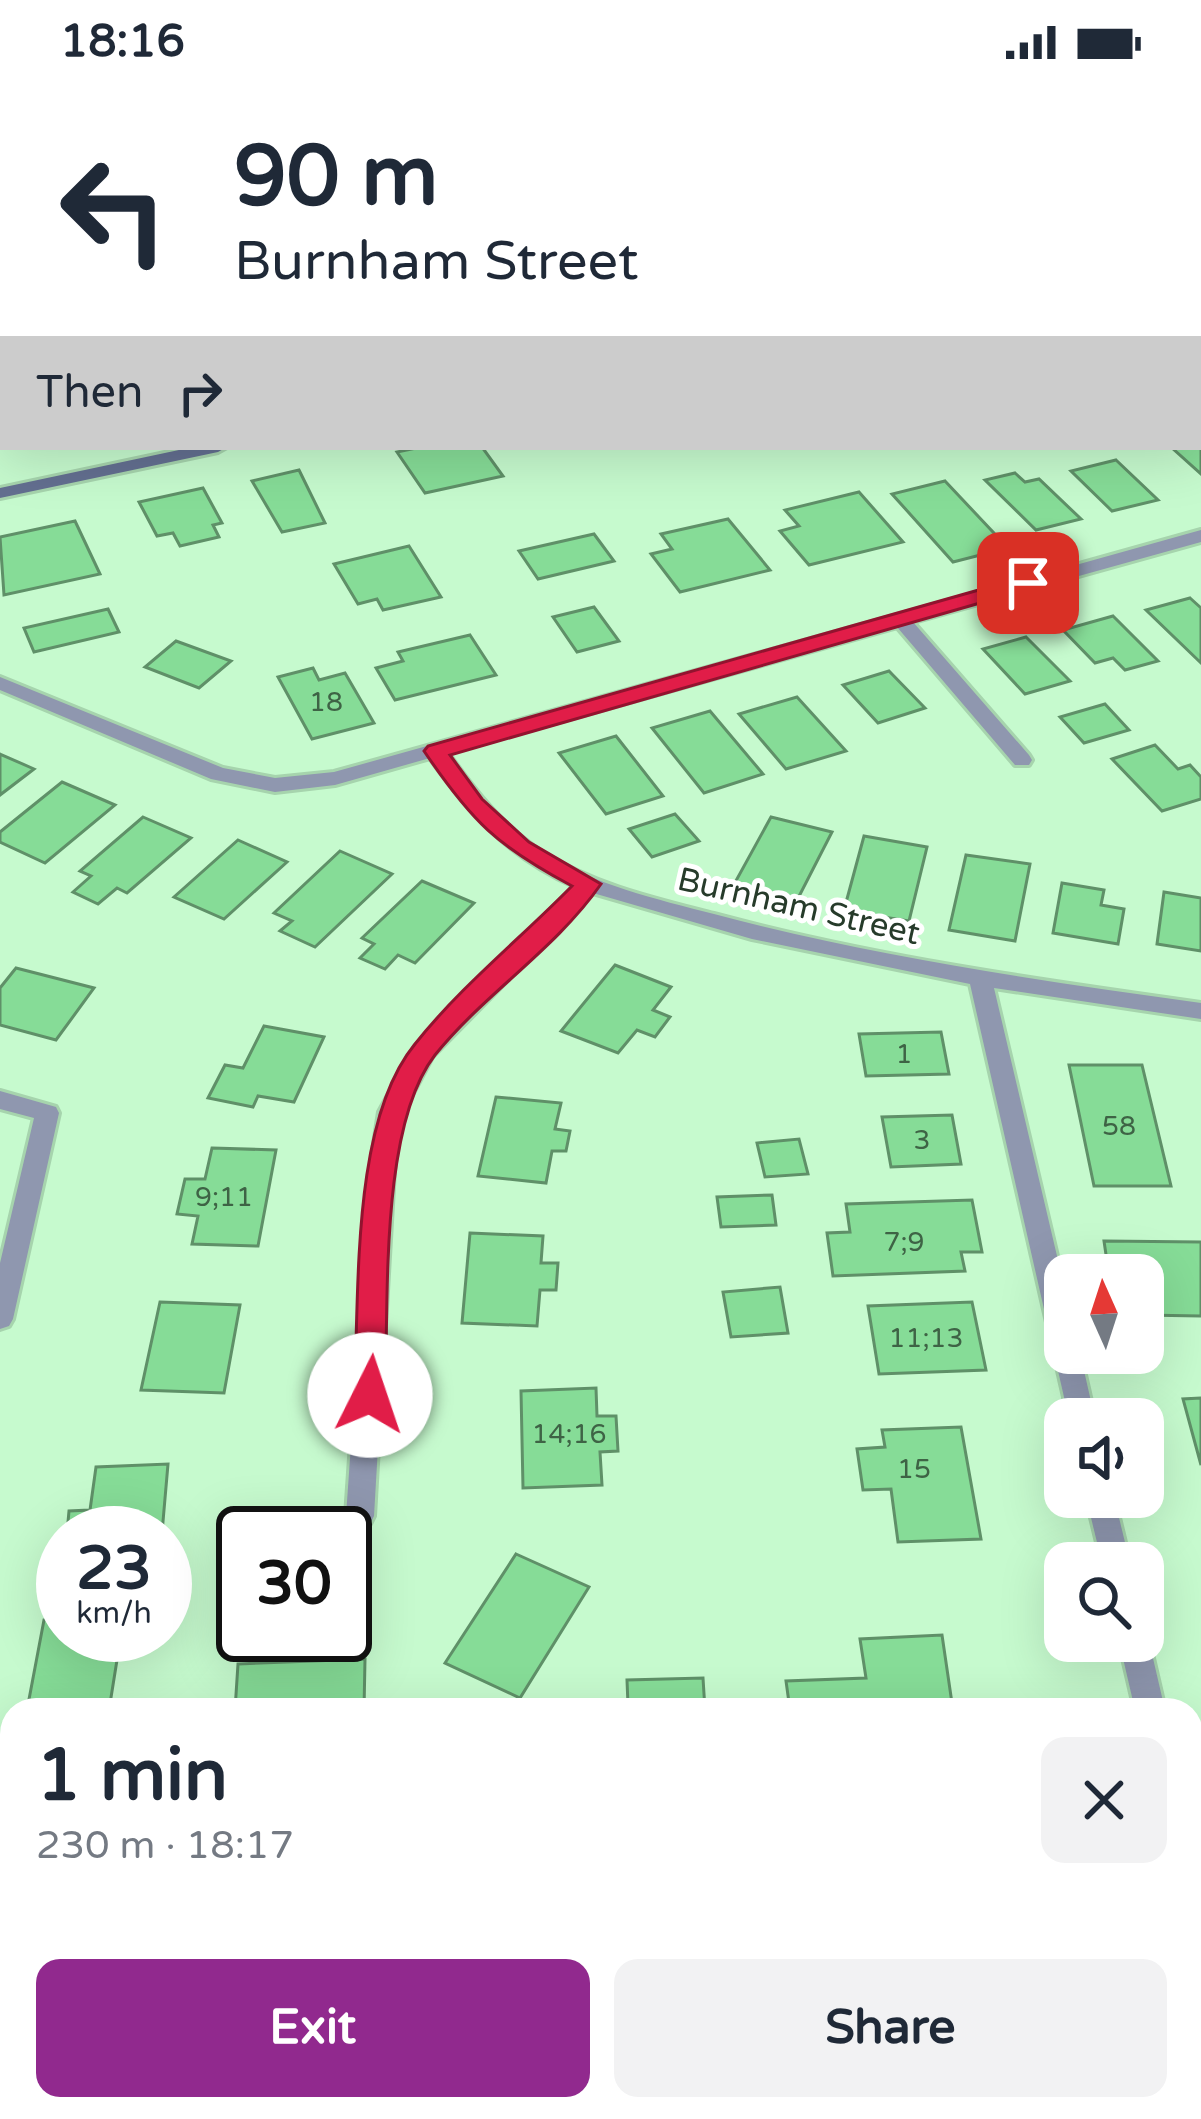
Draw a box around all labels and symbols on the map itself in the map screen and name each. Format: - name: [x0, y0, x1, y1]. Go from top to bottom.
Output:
- pin: [977, 532, 1079, 634]
- house number: 18: [309, 686, 343, 719]
- street label: Burnham Street: [674, 860, 924, 953]
- house number: 1: [896, 1038, 912, 1071]
- house number: 58: [1102, 1110, 1136, 1143]
- house number: 3: [914, 1124, 930, 1157]
- house number: 9;11: [195, 1181, 253, 1214]
- house number: 7;9: [884, 1226, 924, 1259]
- north arrow: [1044, 1254, 1164, 1374]
- house number: 11;13: [889, 1322, 963, 1355]
- position arrow: [307, 1332, 433, 1458]
- house number: 14;16: [532, 1418, 606, 1451]
- house number: 15: [897, 1453, 931, 1486]
- speed limit sign: 30: [216, 1506, 372, 1662]

